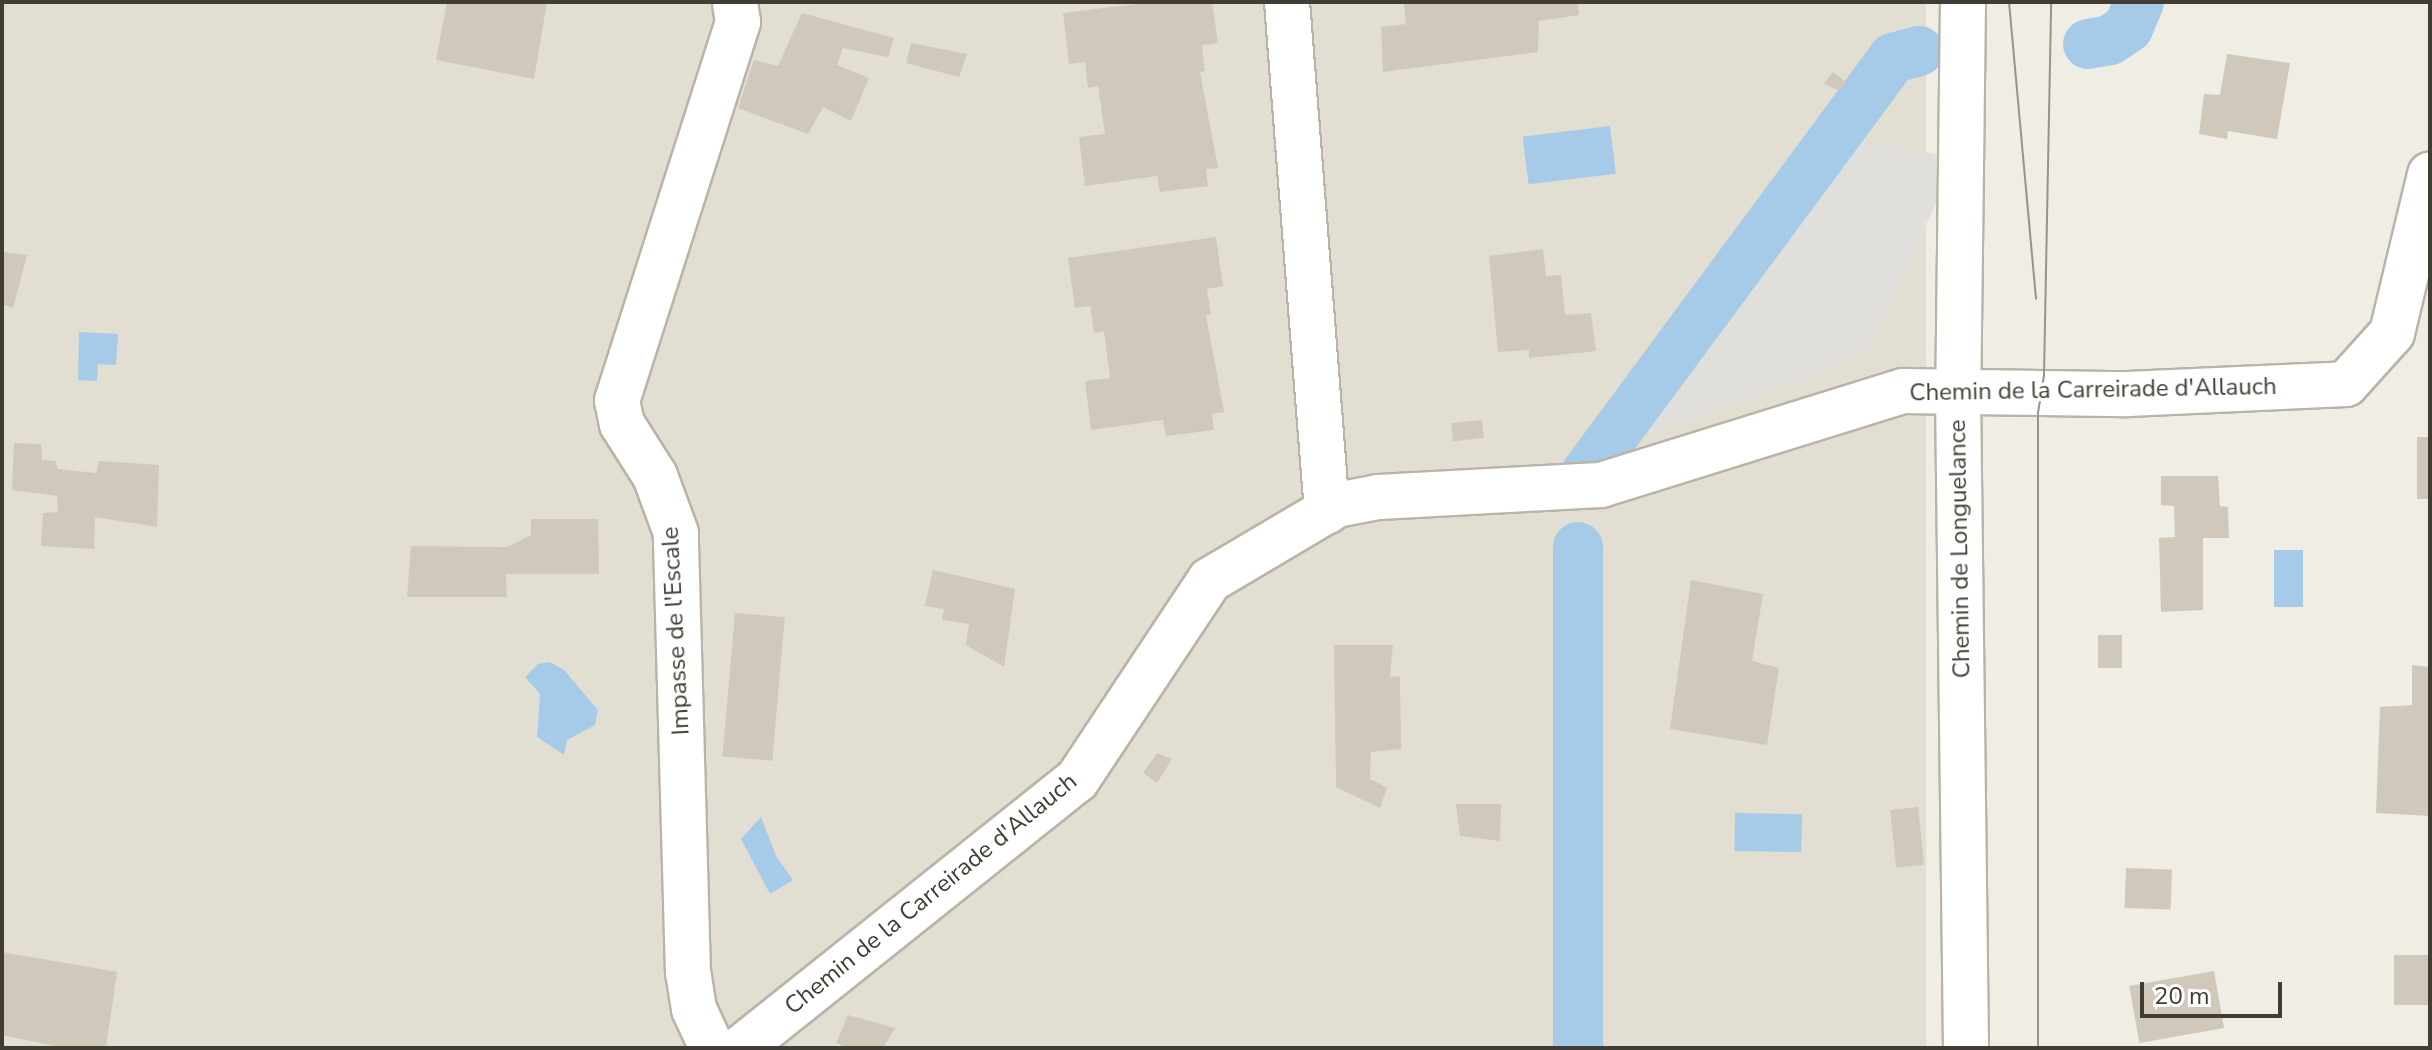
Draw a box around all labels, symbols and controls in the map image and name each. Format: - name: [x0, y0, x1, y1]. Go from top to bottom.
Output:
- street label: Chemin de la Carreirade d'Allauch: [1909, 372, 2277, 408]
- street label: Chemin de Longuelance: [1943, 419, 1977, 679]
- street label: Impasse de l'Escale: [656, 526, 696, 736]
- street label: Chemin de la Carreirade d'Allauch: [779, 767, 1083, 1021]
- scale bar: [2144, 966, 2286, 1016]
- text: 20 m: [2154, 980, 2210, 1012]

